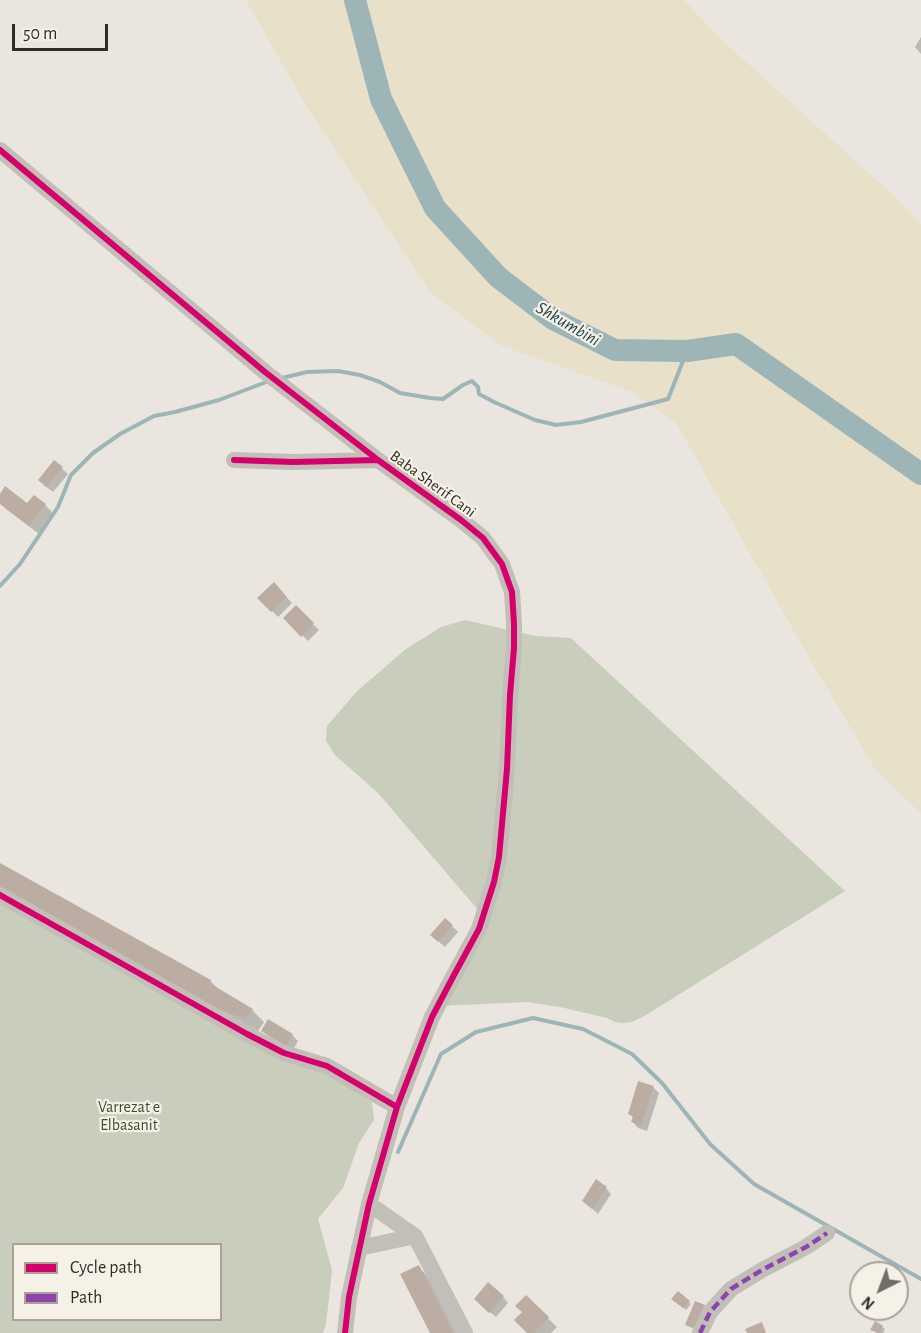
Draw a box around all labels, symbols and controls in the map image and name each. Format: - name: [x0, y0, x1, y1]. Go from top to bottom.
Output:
- scale bar: [15, 12, 111, 50]
- text: 50 m: [23, 25, 57, 43]
- water label: Shkumbini: [532, 297, 604, 351]
- street label: Baba Sherif Cani: [386, 446, 480, 522]
- park label: Varrezat e Elbasanit: [98, 1097, 160, 1135]
- legend: [12, 1243, 222, 1321]
- text: Cycle path: [70, 1259, 142, 1277]
- north arrow: [849, 1261, 909, 1321]
- text: Path: [70, 1289, 102, 1307]
- text: N: [859, 1293, 878, 1313]

